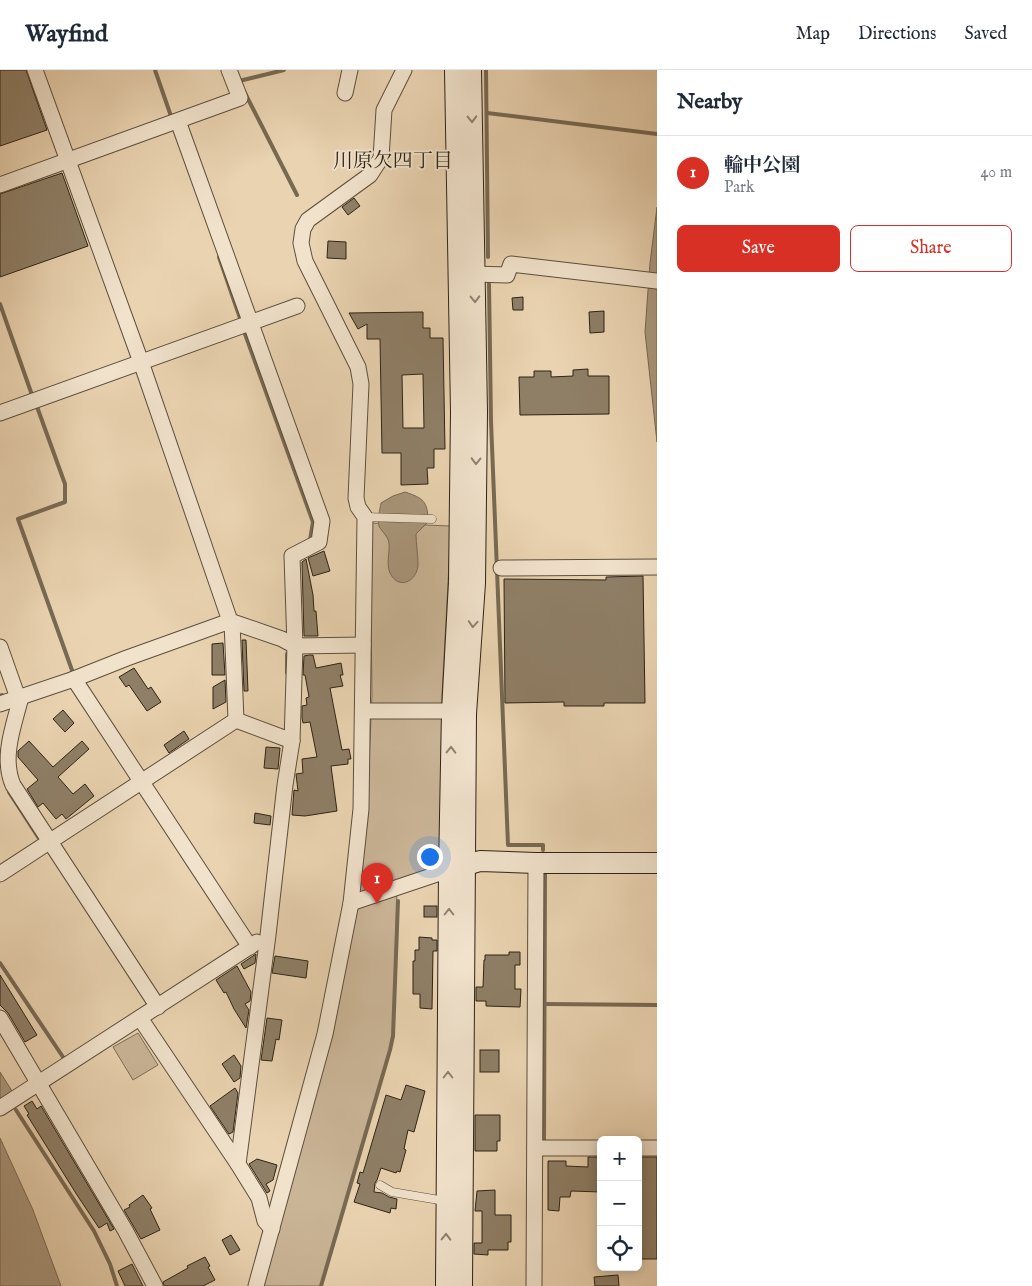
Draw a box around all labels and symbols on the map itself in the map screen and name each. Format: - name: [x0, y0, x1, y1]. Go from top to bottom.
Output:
- one-way arrow: [466, 115, 477, 123]
- district label: 川原欠四丁目: [333, 149, 453, 174]
- one-way arrow: [469, 295, 480, 303]
- one-way arrow: [471, 458, 481, 465]
- one-way arrow: [467, 620, 478, 628]
- one-way arrow: [446, 746, 456, 754]
- your location: [417, 844, 443, 870]
- pin: 1: [361, 863, 393, 904]
- one-way arrow: [444, 908, 454, 916]
- one-way arrow: [443, 1071, 453, 1078]
- one-way arrow: [441, 1233, 451, 1241]

